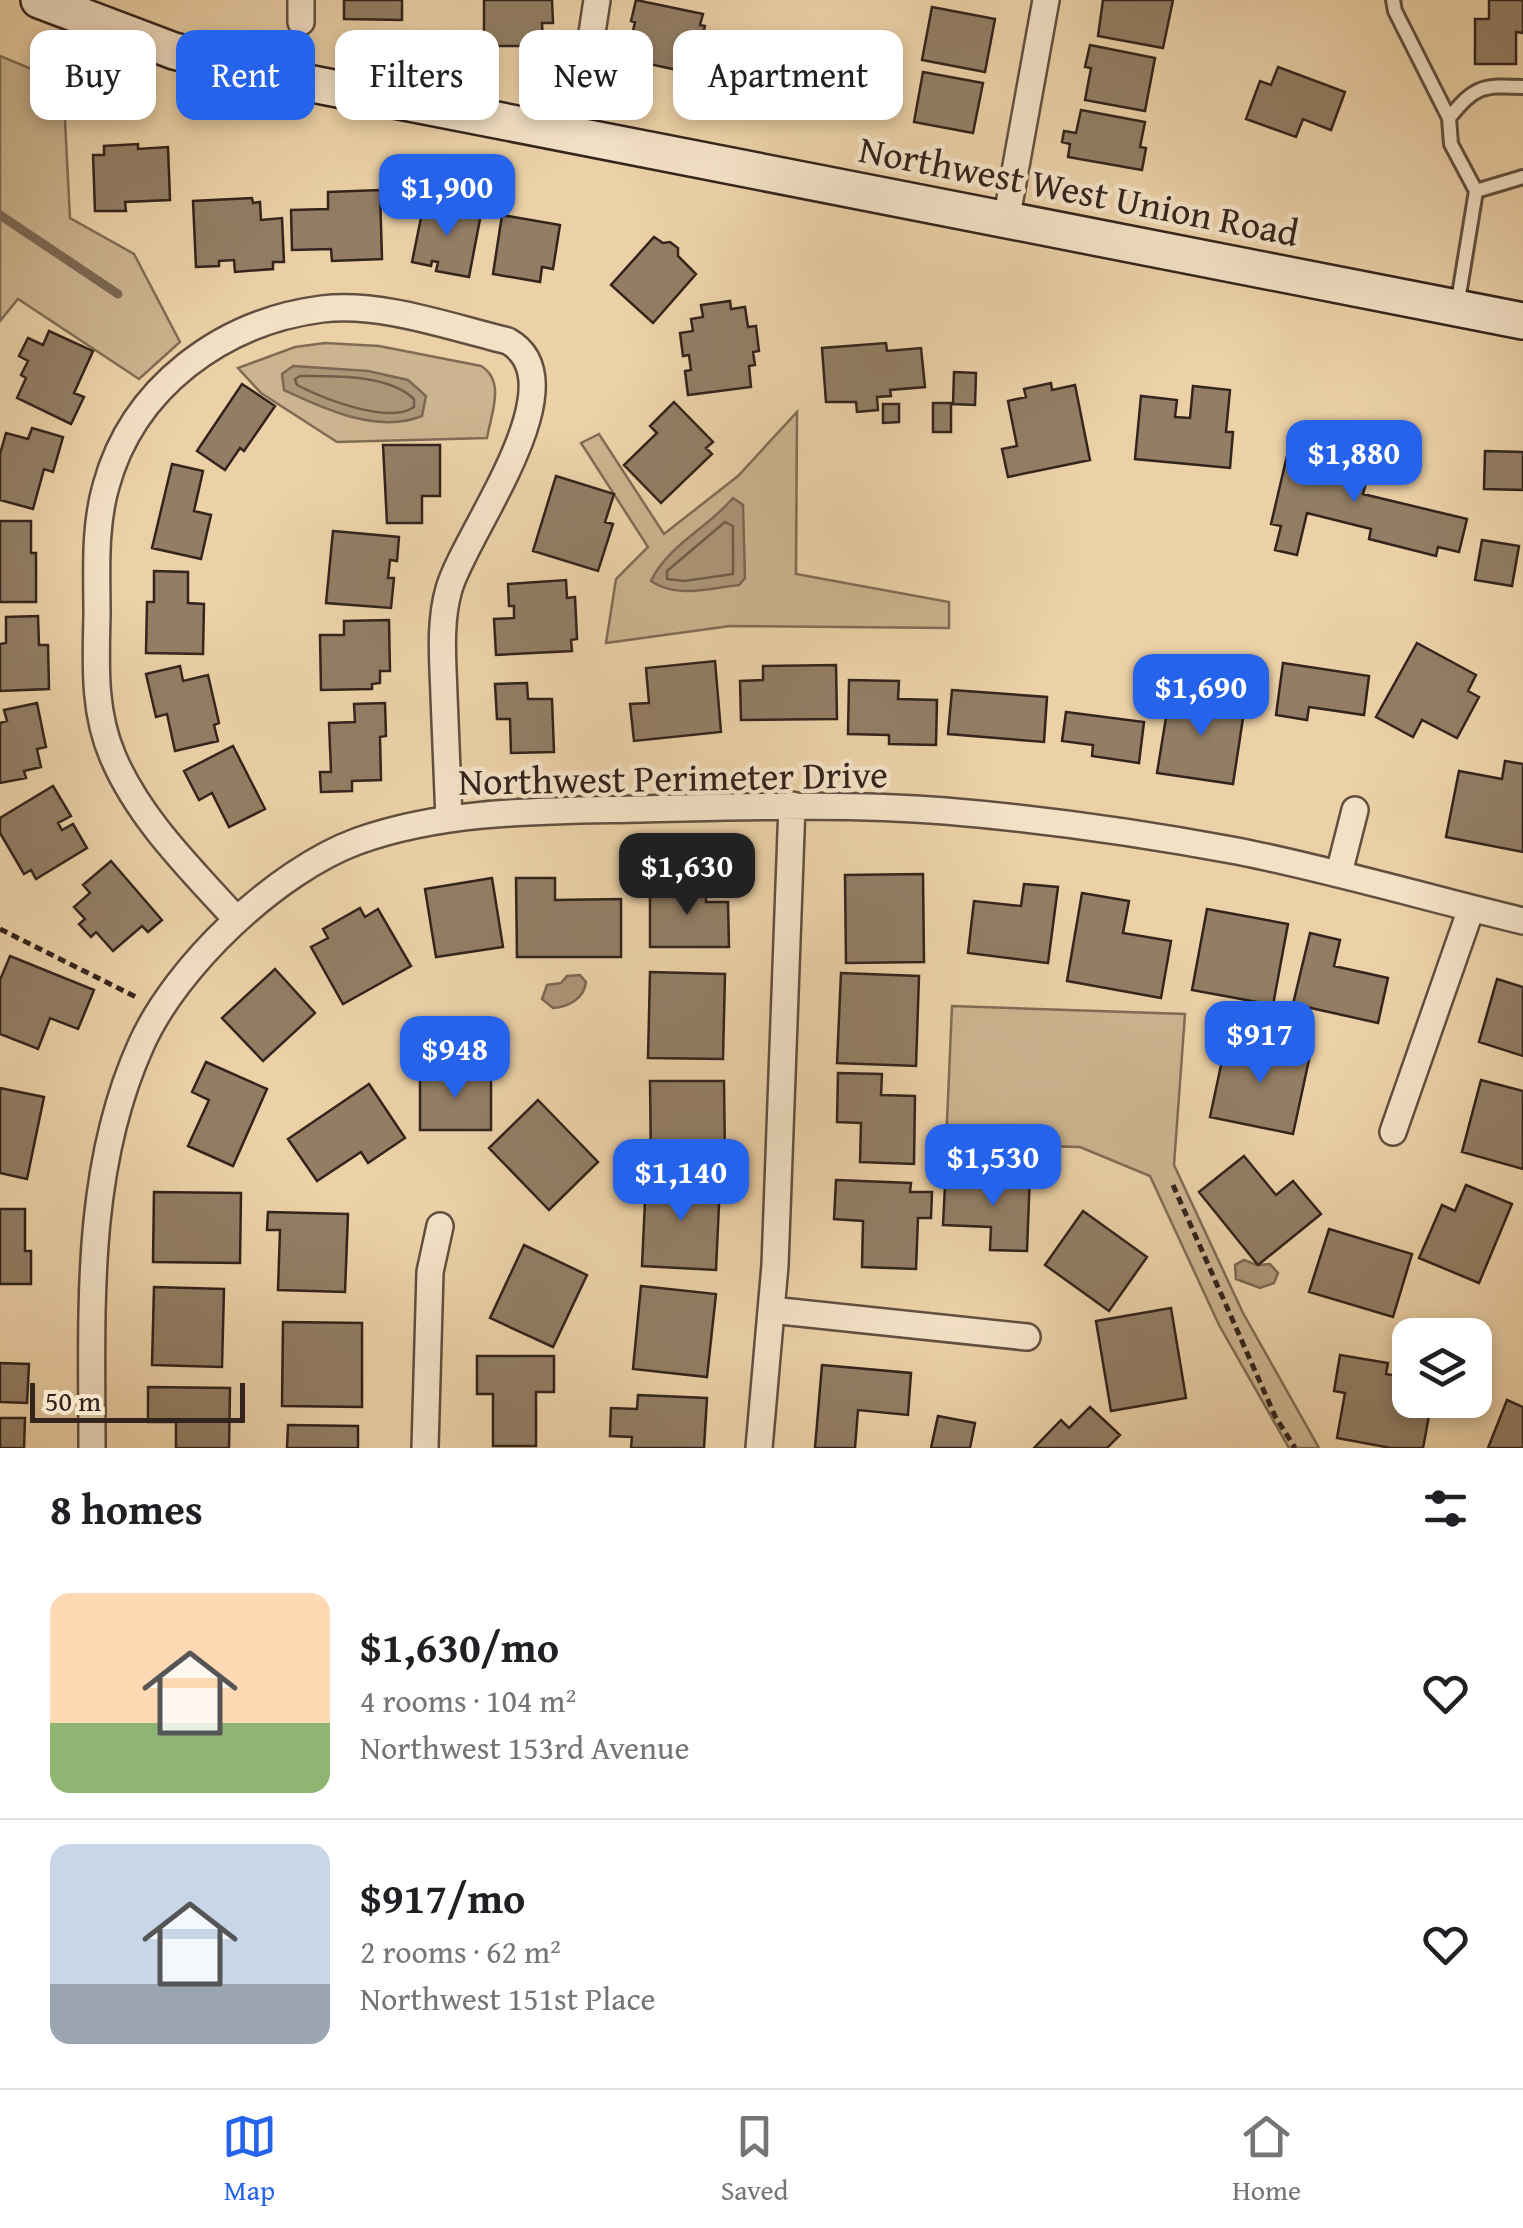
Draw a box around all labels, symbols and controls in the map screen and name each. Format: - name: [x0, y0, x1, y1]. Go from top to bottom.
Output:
- chip: Buy: [30, 30, 156, 120]
- chip: Rent: [176, 30, 315, 120]
- chip: Filters: [335, 30, 499, 120]
- chip: New: [519, 30, 653, 120]
- chip: Apartment: [673, 30, 903, 120]
- street label: Northwest West Union Road: [855, 120, 1304, 260]
- pin: $1,900: [366, 154, 528, 239]
- text: $1,900: [401, 163, 493, 210]
- pin: $1,880: [1273, 420, 1435, 505]
- text: $1,880: [1308, 429, 1400, 476]
- pin: $1,690: [1120, 654, 1282, 739]
- text: $1,690: [1155, 663, 1247, 710]
- street label: Northwest Perimeter Drive: [458, 745, 888, 809]
- pin: $1,630: [606, 833, 768, 918]
- text: $1,630: [641, 842, 733, 889]
- pin: $917: [1201, 1001, 1319, 1086]
- text: $917: [1227, 1010, 1293, 1057]
- pin: $948: [396, 1016, 514, 1101]
- text: $948: [422, 1025, 488, 1072]
- pin: $1,530: [912, 1124, 1074, 1209]
- text: $1,530: [947, 1133, 1039, 1180]
- pin: $1,140: [600, 1139, 762, 1224]
- text: $1,140: [635, 1148, 727, 1195]
- map controls: [1392, 1318, 1492, 1418]
- button: layers: [1392, 1318, 1492, 1418]
- scale bar: [30, 1378, 245, 1422]
- text: 50 m: [45, 1380, 101, 1421]
- text: 8 homes: [50, 1478, 203, 1539]
- icon: filters: [1418, 1481, 1473, 1536]
- text: $1,630/mo: [360, 1616, 559, 1677]
- icon: home: [130, 1633, 250, 1753]
- icon: heart: [1418, 1666, 1473, 1721]
- text: 4 rooms · 104 m²: [360, 1677, 576, 1724]
- text: Northwest 153rd Avenue: [360, 1724, 689, 1771]
- text: $917/mo: [360, 1867, 525, 1928]
- icon: home: [130, 1884, 250, 2004]
- icon: heart: [1418, 1917, 1473, 1972]
- text: 2 rooms · 62 m²: [360, 1928, 561, 1975]
- text: Northwest 151st Place: [360, 1975, 656, 2022]
- tab: Map: [222, 2109, 277, 2210]
- tab: Saved: [721, 2109, 788, 2210]
- tab: Home: [1232, 2109, 1301, 2210]

